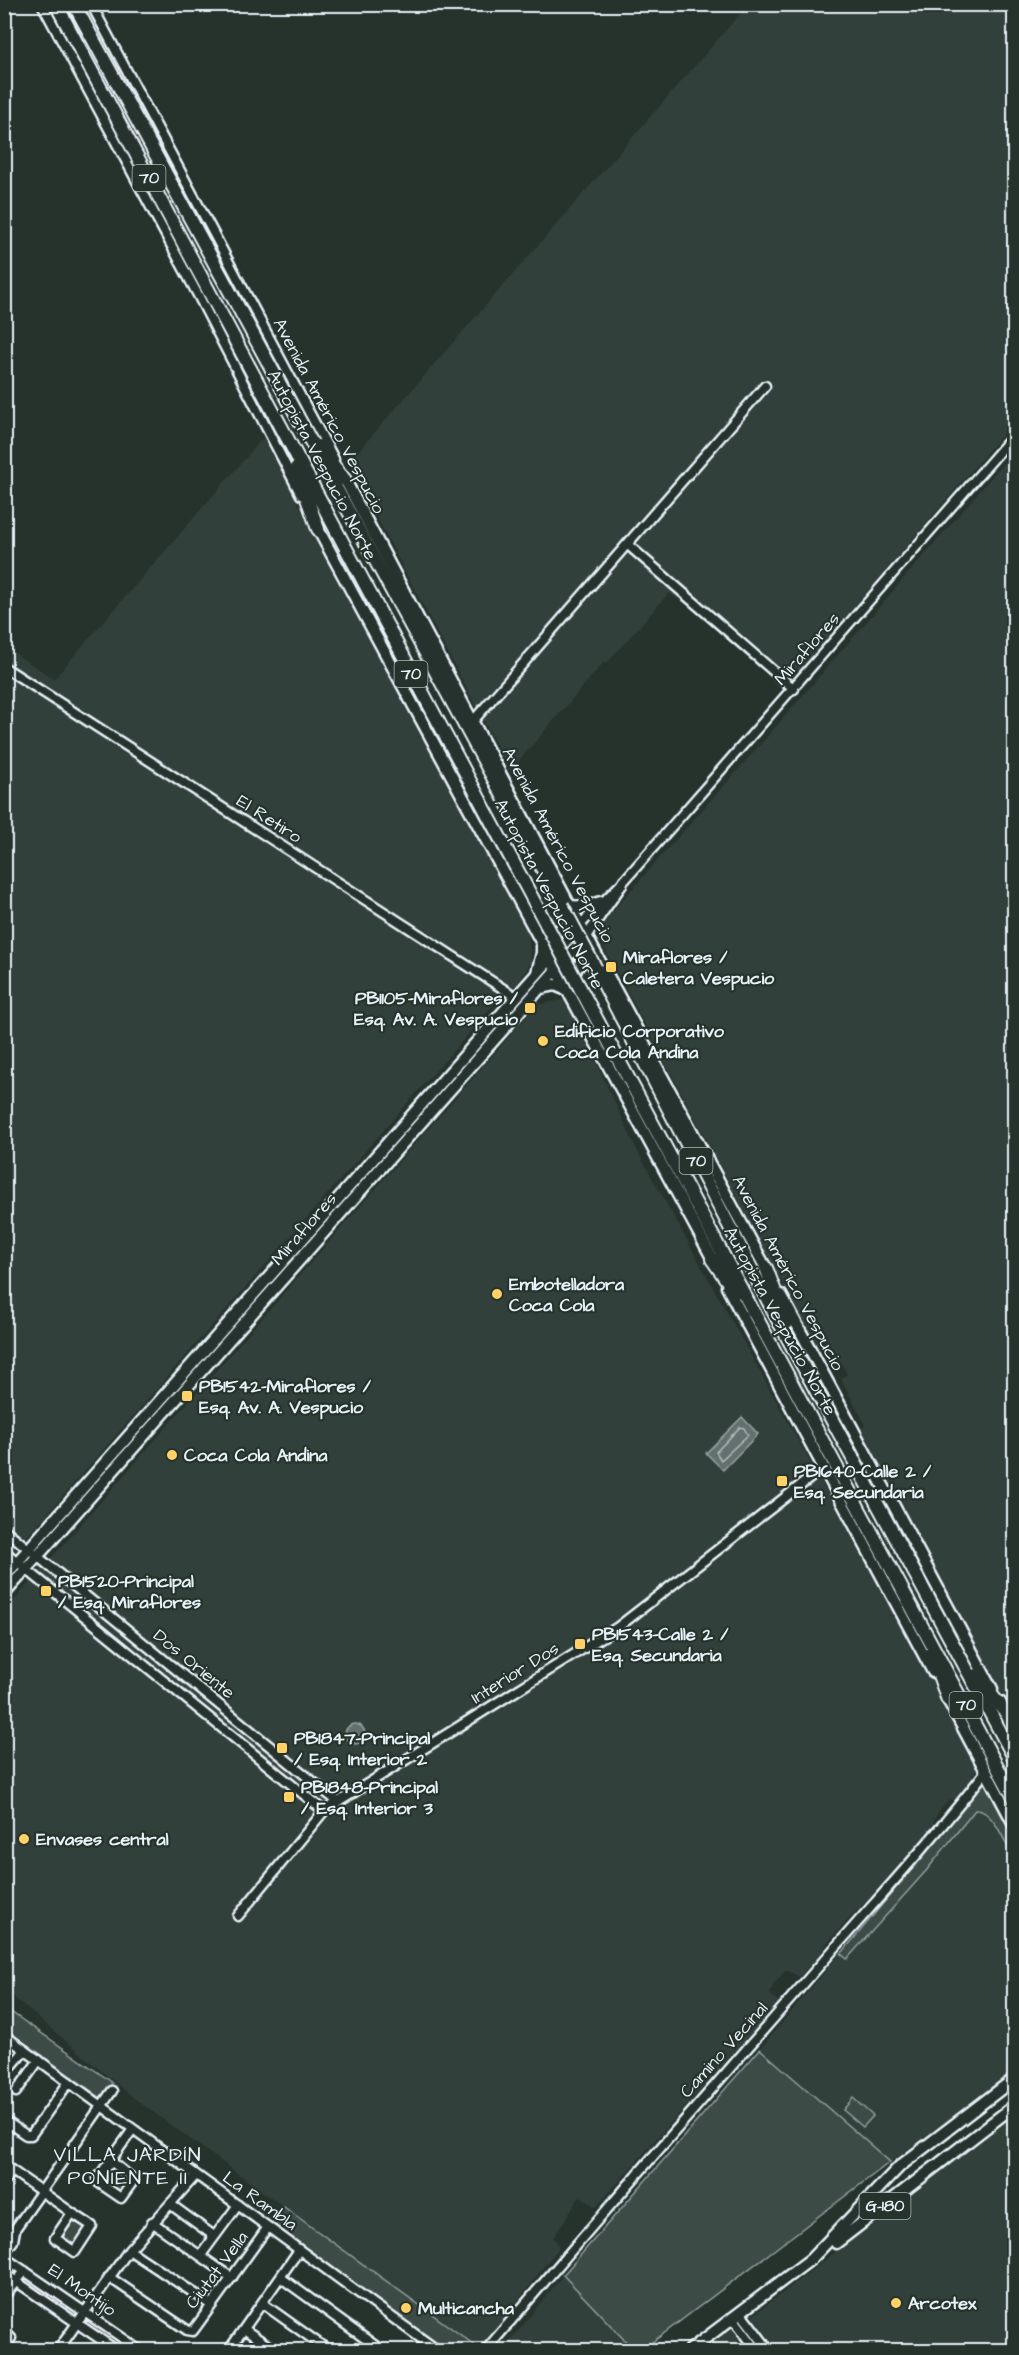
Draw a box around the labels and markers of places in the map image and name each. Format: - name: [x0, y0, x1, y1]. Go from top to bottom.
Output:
- place label: Miraflores / Caletera Vespucio: [623, 945, 775, 991]
- marker: Miraflores / Caletera Vespucio: [604, 960, 618, 974]
- place label: PB1105-Miraflores / Esq. Av. A. Vespucio: [354, 986, 519, 1032]
- marker: PB1105-Miraflores / Esq. Av. A. Vespucio: [523, 1001, 537, 1015]
- place label: Edificio Corporativo Coca Cola Andina: [555, 1019, 725, 1065]
- marker: Edificio Corporativo Coca Cola Andina: [536, 1034, 550, 1048]
- place label: Embotelladora Coca Cola: [509, 1272, 625, 1318]
- marker: Embotelladora Coca Cola: [490, 1287, 504, 1301]
- place label: PB1542-Miraflores / Esq. Av. A. Vespucio: [199, 1374, 372, 1420]
- marker: PB1542-Miraflores / Esq. Av. A. Vespucio: [180, 1389, 194, 1403]
- place label: Coca Cola Andina: [184, 1443, 328, 1468]
- marker: Coca Cola Andina: [165, 1448, 179, 1462]
- place label: PB1640-Calle 2 / Esq. Secundaria: [794, 1459, 932, 1505]
- marker: PB1640-Calle 2 / Esq. Secundaria: [775, 1474, 789, 1488]
- place label: PB1520-Principal / Esq. Miraflores: [58, 1569, 201, 1615]
- marker: PB1520-Principal / Esq. Miraflores: [39, 1584, 53, 1598]
- place label: PB1543-Calle 2 / Esq. Secundaria: [592, 1622, 729, 1668]
- marker: PB1543-Calle 2 / Esq. Secundaria: [573, 1637, 587, 1651]
- place label: PB1847-Principal / Esq. Interior 2: [294, 1726, 431, 1772]
- marker: PB1847-Principal / Esq. Interior 2: [275, 1741, 289, 1755]
- place label: PB1848-Principal / Esq. Interior 3: [301, 1775, 438, 1821]
- marker: PB1848-Principal / Esq. Interior 3: [282, 1790, 296, 1804]
- place label: Envases central: [36, 1827, 169, 1852]
- marker: Envases central: [17, 1832, 31, 1846]
- place label: Arcotex: [908, 2291, 977, 2316]
- place label: Multicancha: [418, 2296, 515, 2321]
- marker: Arcotex: [889, 2296, 903, 2310]
- marker: Multicancha: [399, 2301, 413, 2315]

